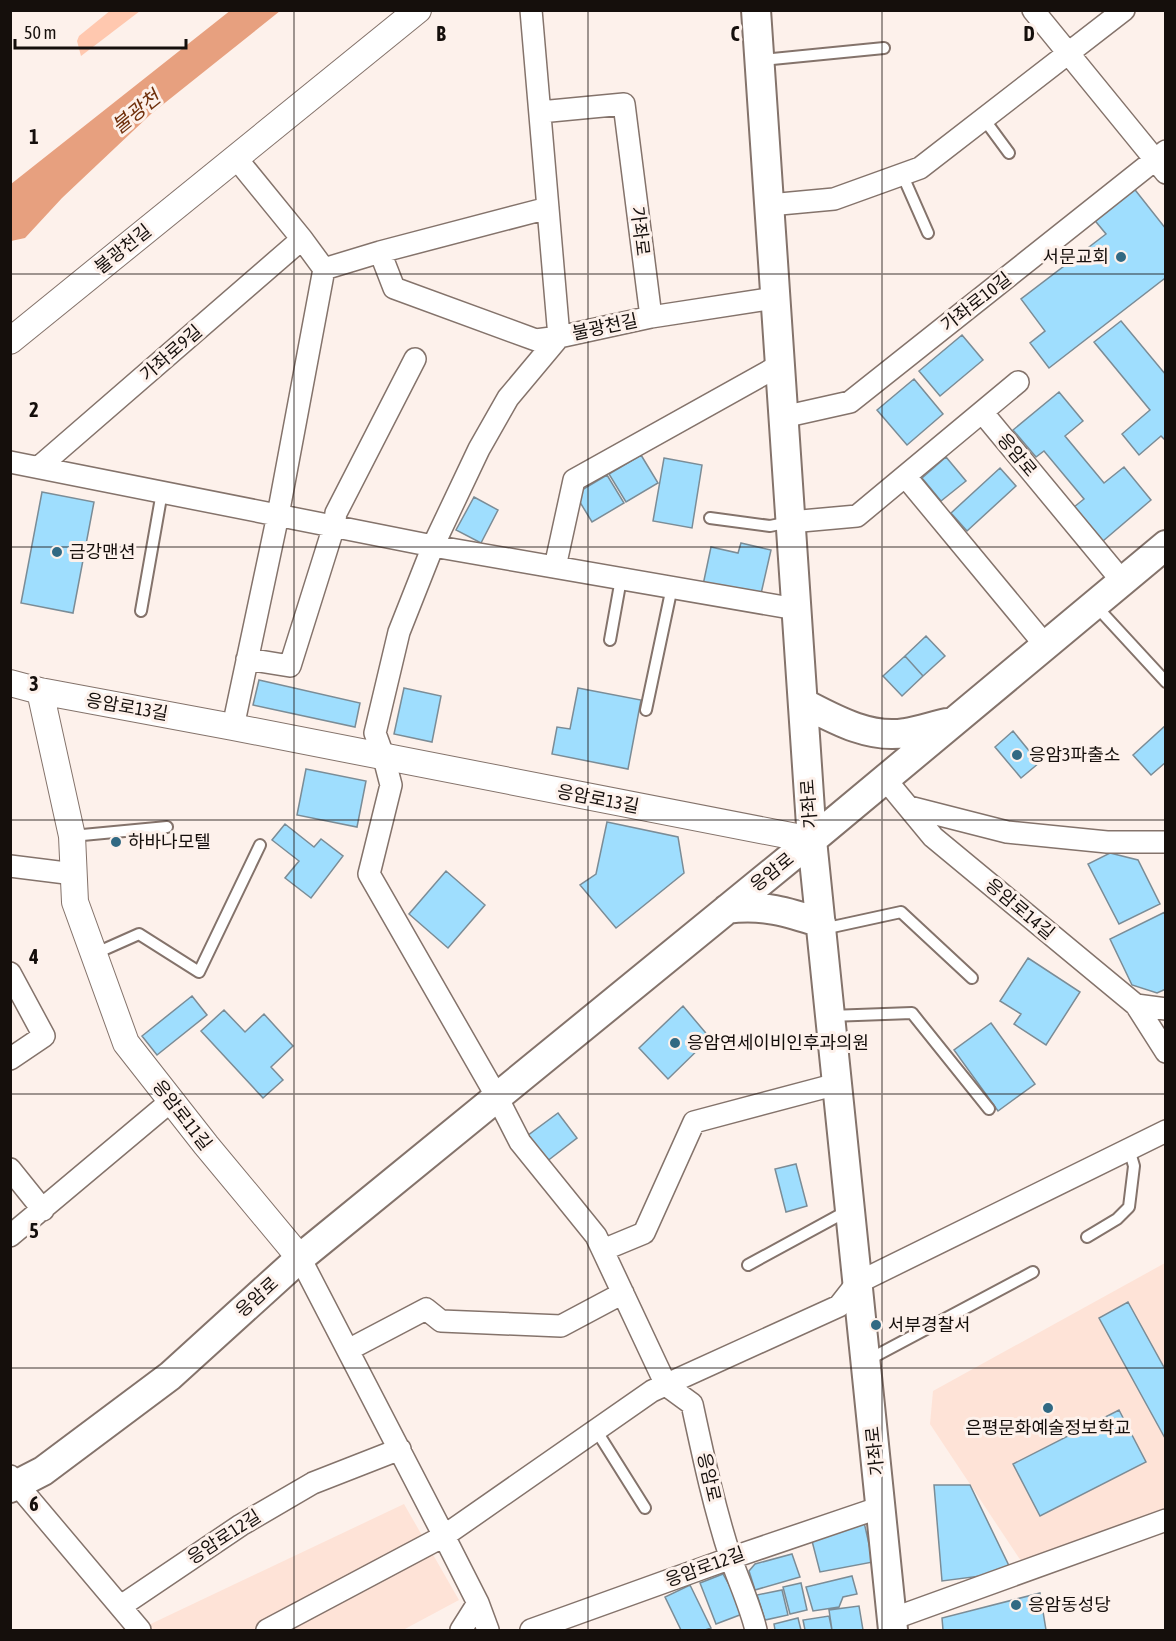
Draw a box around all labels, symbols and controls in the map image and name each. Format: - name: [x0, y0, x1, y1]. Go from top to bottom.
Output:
- scale bar: [15, 12, 186, 50]
- text: 50 m: [24, 22, 56, 43]
- text: B: [436, 22, 446, 45]
- text: C: [731, 22, 740, 45]
- text: D: [1023, 22, 1035, 45]
- water label: 불광천: [107, 84, 166, 138]
- text: 1: [29, 125, 39, 148]
- street label: 가좌로: [627, 205, 654, 257]
- street label: 불광천길: [90, 220, 155, 278]
- place label: 서문교회: [1043, 246, 1109, 267]
- marker: 서문교회: [1114, 250, 1128, 264]
- street label: 가좌로10길: [936, 268, 1015, 335]
- street label: 불광천길: [570, 309, 639, 344]
- street label: 가좌로9길: [136, 320, 206, 385]
- text: 2: [29, 398, 39, 421]
- street label: 응암로: [993, 429, 1041, 480]
- place label: 금강맨션: [69, 541, 135, 562]
- marker: 금강맨션: [50, 545, 64, 559]
- text: 3: [29, 672, 39, 695]
- street label: 응암로13길: [84, 689, 170, 724]
- place label: 응암3파출소: [1029, 744, 1120, 765]
- marker: 응암3파출소: [1010, 748, 1024, 762]
- street label: 가좌로: [796, 779, 821, 830]
- street label: 응암로13길: [555, 780, 641, 817]
- place label: 하바나모텔: [128, 831, 211, 852]
- marker: 하바나모텔: [109, 835, 123, 849]
- street label: 응암로: [746, 848, 798, 895]
- street label: 응암로14길: [982, 874, 1059, 943]
- text: 4: [28, 945, 39, 968]
- place label: 응암연세이비인후과의원: [687, 1032, 869, 1053]
- marker: 응암연세이비인후과의원: [668, 1036, 682, 1050]
- street label: 응암로11길: [149, 1075, 216, 1154]
- text: 5: [29, 1219, 39, 1242]
- street label: 응암로: [231, 1272, 282, 1321]
- place label: 서부경찰서: [888, 1314, 971, 1335]
- marker: 서부경찰서: [869, 1318, 883, 1332]
- marker: 은평문화예술정보학교: [1041, 1401, 1055, 1415]
- place label: 은평문화예술정보학교: [965, 1417, 1131, 1438]
- street label: 가좌로: [861, 1425, 888, 1477]
- street label: 응암로: [694, 1450, 725, 1503]
- text: 6: [29, 1492, 39, 1515]
- street label: 응암로12길: [183, 1505, 264, 1568]
- street label: 응암로12길: [662, 1542, 747, 1591]
- place label: 응암동성당: [1028, 1594, 1111, 1615]
- marker: 응암동성당: [1009, 1598, 1023, 1612]

